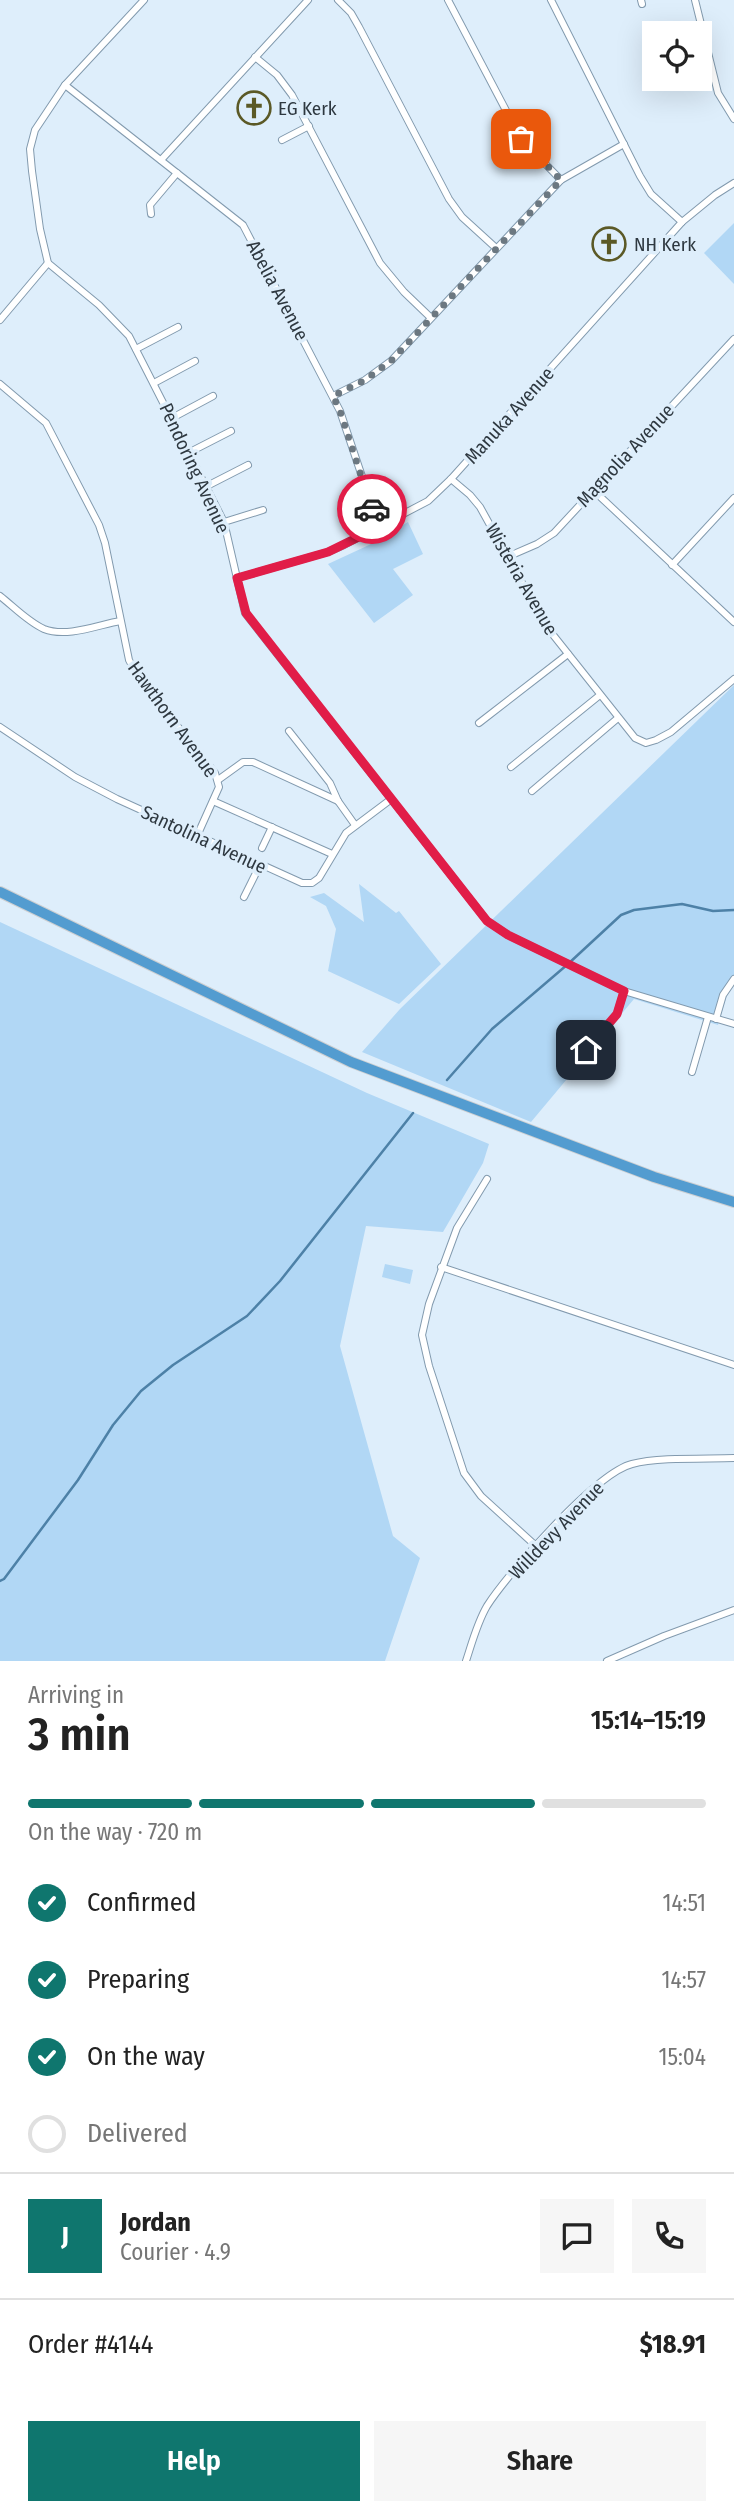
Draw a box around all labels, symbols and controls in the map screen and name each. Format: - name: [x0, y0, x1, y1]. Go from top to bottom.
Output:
- map controls: [642, 21, 712, 91]
- button: locate: [642, 21, 712, 91]
- church icon: EG Kerk: [235, 89, 273, 127]
- place label: EG Kerk: [278, 97, 337, 120]
- pin: [491, 109, 551, 169]
- icon: bag: [502, 120, 540, 158]
- church icon: NH Kerk: [590, 225, 628, 263]
- place label: NH Kerk: [634, 233, 696, 256]
- street label: Abelia Avenue: [242, 236, 314, 344]
- street label: Manuka Avenue: [460, 362, 559, 468]
- street label: Magnolia Avenue: [572, 399, 679, 512]
- street label: Pendoring Avenue: [154, 400, 235, 537]
- courier: [337, 474, 407, 544]
- icon: car: [353, 490, 391, 528]
- street label: Wisteria Avenue: [480, 519, 563, 639]
- street label: Hawthorn Avenue: [123, 657, 222, 782]
- street label: Santolina Avenue: [138, 800, 270, 878]
- pin: [556, 1020, 616, 1080]
- icon: home: [567, 1031, 605, 1069]
- street label: Willdevy Avenue: [504, 1477, 609, 1584]
- text: Arriving in: [28, 1681, 124, 1709]
- text: 15:14–15:19: [591, 1705, 706, 1736]
- text: 3 min: [28, 1707, 131, 1762]
- text: On the way · 720 m: [28, 1818, 202, 1846]
- icon: check: [28, 1884, 66, 1922]
- text: Confirmed: [87, 1887, 197, 1918]
- text: 14:51: [663, 1889, 706, 1917]
- icon: check: [28, 1961, 66, 1999]
- text: Preparing: [87, 1964, 189, 1995]
- text: 14:57: [662, 1966, 706, 1994]
- icon: check: [28, 2038, 66, 2076]
- text: On the way: [87, 2041, 205, 2072]
- text: 15:04: [658, 2043, 706, 2071]
- text: Delivered: [87, 2118, 188, 2149]
- button: chat: [540, 2199, 614, 2273]
- button: phone: [632, 2199, 706, 2273]
- text: Jordan: [120, 2207, 191, 2238]
- text: J: [61, 2221, 69, 2252]
- text: Courier · 4.9: [120, 2238, 231, 2266]
- text: Order #4144: [28, 2329, 153, 2360]
- text: $18.91: [640, 2329, 706, 2360]
- button: Help: [28, 2421, 360, 2501]
- button: Share: [374, 2421, 706, 2501]

